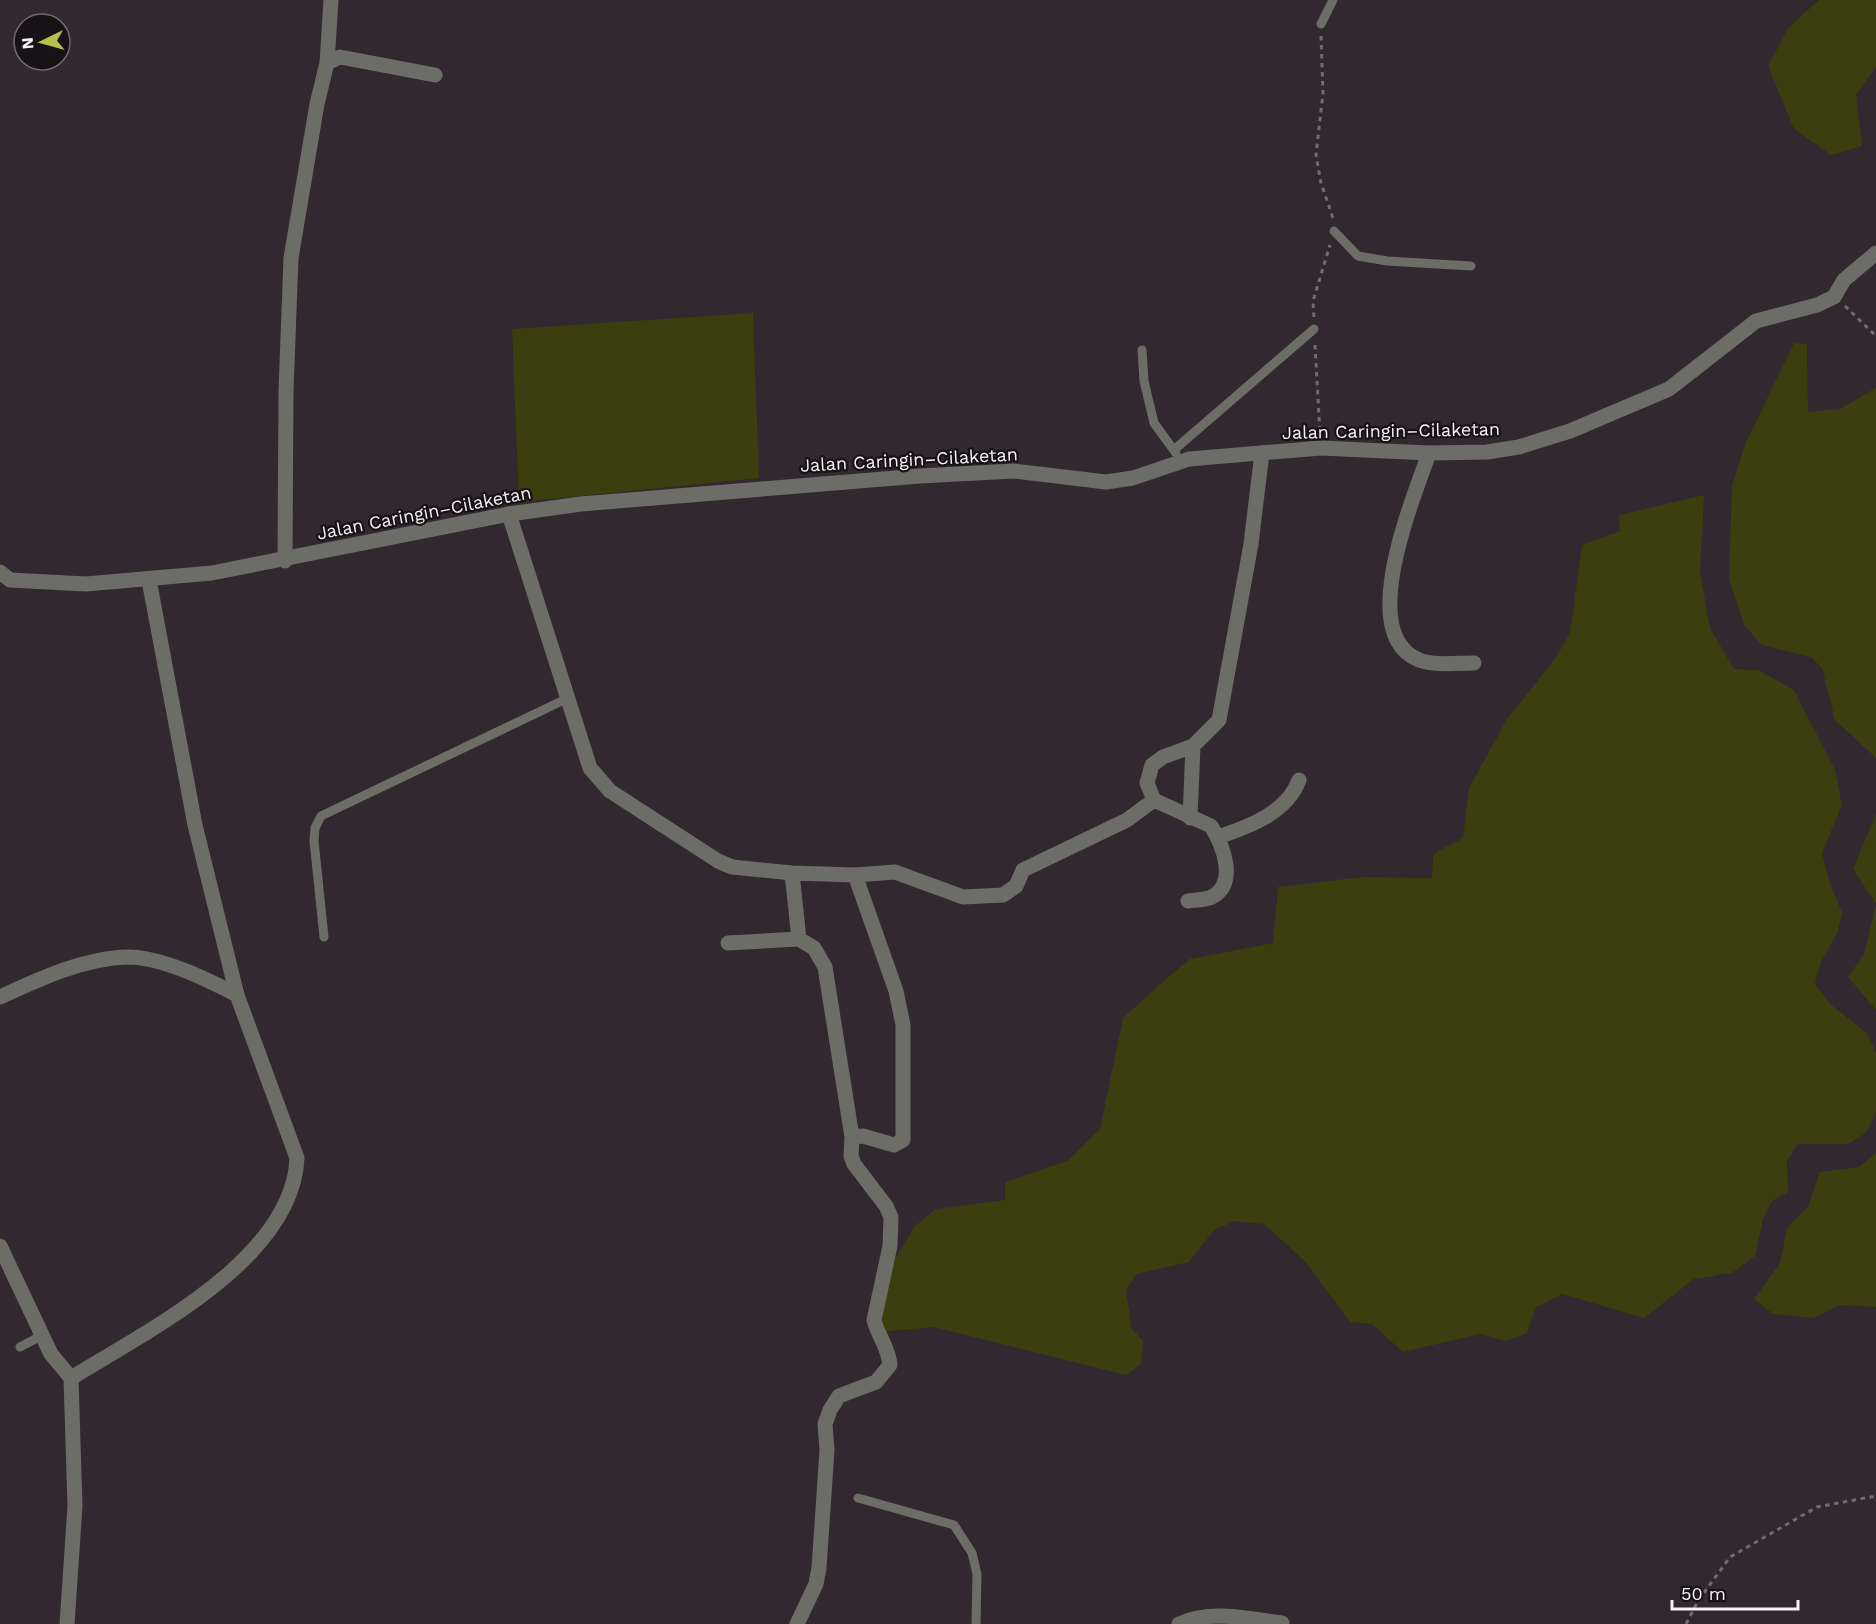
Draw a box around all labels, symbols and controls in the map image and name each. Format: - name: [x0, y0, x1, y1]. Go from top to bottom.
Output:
- north arrow: [12, 12, 72, 72]
- text: N: [18, 37, 38, 50]
- street label: Jalan Caringin–Cilaketan: [1282, 418, 1500, 443]
- street label: Jalan Caringin–Cilaketan: [800, 443, 1018, 476]
- street label: Jalan Caringin–Cilaketan: [315, 481, 533, 544]
- scale bar: [1672, 1573, 1798, 1611]
- text: 50 m: [1681, 1583, 1726, 1604]

